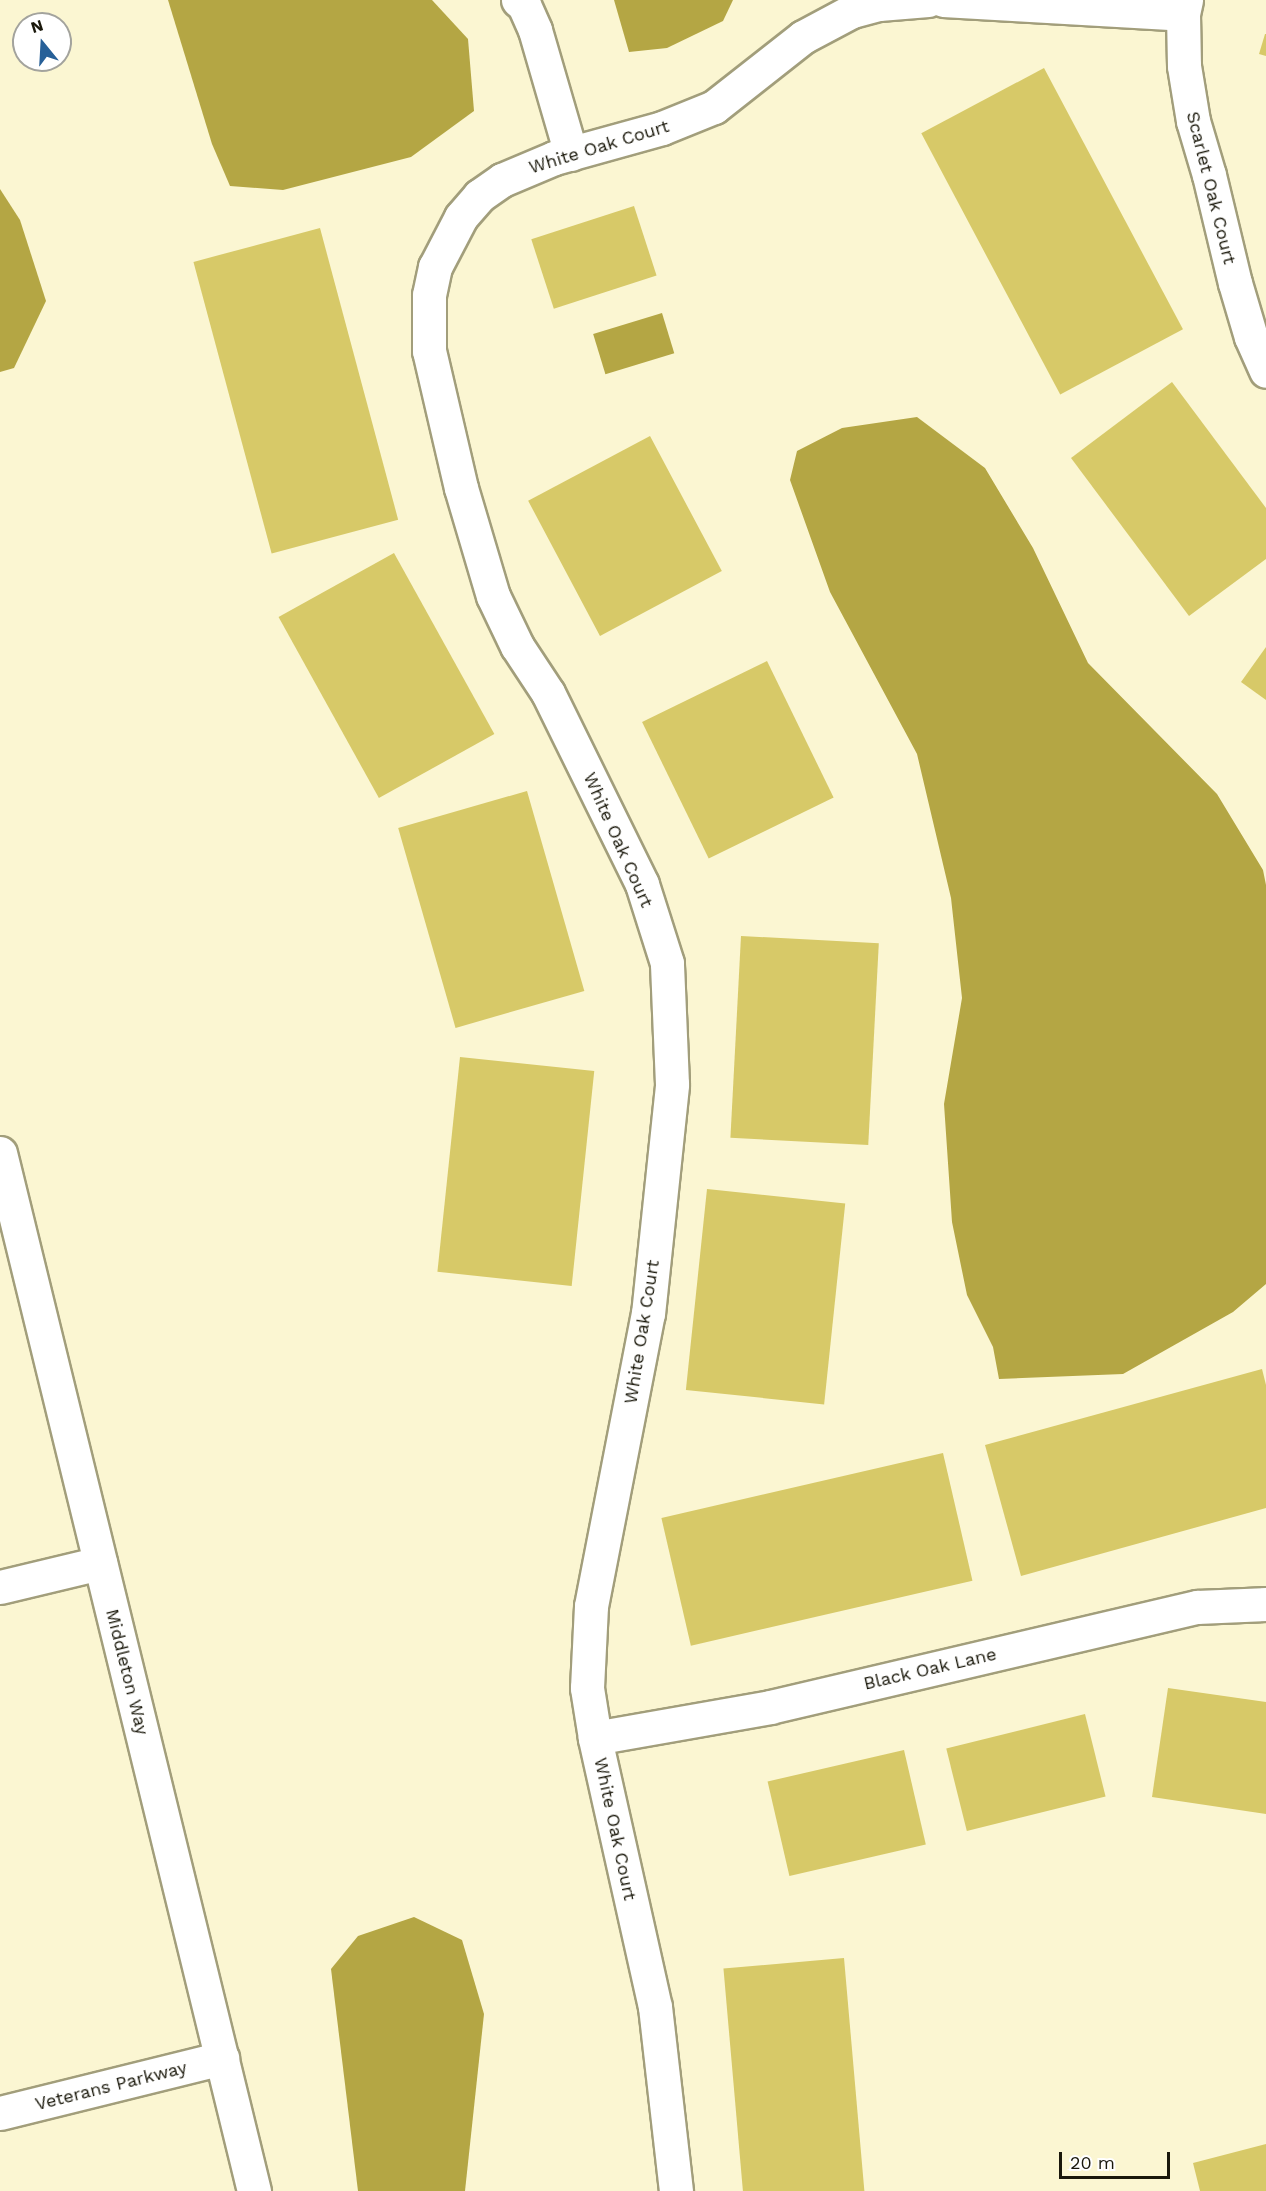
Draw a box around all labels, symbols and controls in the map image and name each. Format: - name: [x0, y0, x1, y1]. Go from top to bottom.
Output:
- north arrow: [12, 12, 72, 72]
- text: N: [28, 15, 45, 37]
- street label: Scarlet Oak Court: [1182, 109, 1240, 267]
- street label: White Oak Court: [526, 115, 672, 179]
- street label: White Oak Court: [578, 769, 658, 911]
- street label: White Oak Court: [620, 1258, 664, 1406]
- street label: Middleton Way: [101, 1607, 153, 1737]
- street label: Black Oak Lane: [861, 1643, 999, 1695]
- street label: White Oak Court: [589, 1755, 641, 1903]
- street label: Veterans Parkway: [33, 2057, 189, 2115]
- scale bar: [1062, 2140, 1173, 2178]
- text: 20 m: [1070, 2152, 1115, 2173]

